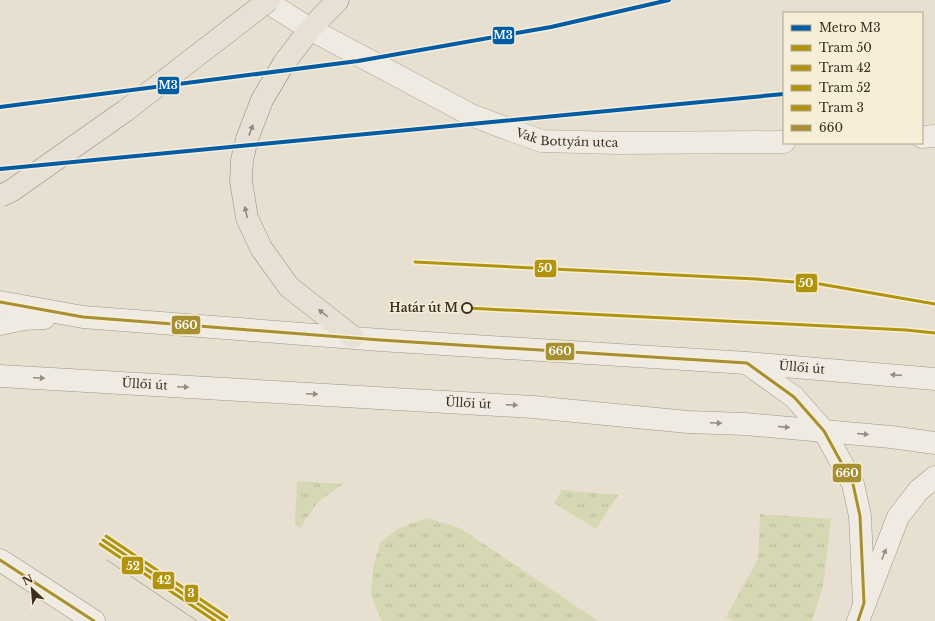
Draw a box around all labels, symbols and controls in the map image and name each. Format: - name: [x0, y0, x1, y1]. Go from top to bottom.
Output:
- legend: [783, 12, 923, 144]
- text: Metro M3: [819, 20, 881, 35]
- line badge: M3: [492, 26, 515, 45]
- text: M3: [493, 28, 513, 42]
- text: Tram 50: [819, 40, 872, 55]
- text: Tram 42: [819, 60, 871, 75]
- line badge: M3: [157, 76, 180, 95]
- text: M3: [158, 78, 178, 92]
- text: Tram 52: [819, 80, 871, 95]
- text: Tram 3: [819, 100, 864, 115]
- text: 660: [819, 120, 843, 135]
- one-way arrow: [248, 123, 254, 135]
- street label: Vak Bottyán utca: [513, 124, 619, 150]
- one-way arrow: [242, 206, 248, 218]
- line badge: 50: [534, 259, 557, 278]
- text: 50: [538, 261, 552, 275]
- line badge: 50: [795, 273, 818, 293]
- text: 50: [799, 276, 813, 290]
- place label: Határ út M: [389, 300, 458, 315]
- marker: Határ út M: [461, 302, 473, 314]
- one-way arrow: [317, 309, 328, 318]
- line badge: 660: [171, 315, 201, 335]
- text: 660: [174, 318, 198, 332]
- line badge: 660: [545, 342, 575, 361]
- text: 660: [548, 344, 572, 358]
- street label: Üllői út: [778, 356, 826, 377]
- one-way arrow: [890, 372, 902, 379]
- street label: Üllői út: [121, 373, 169, 393]
- one-way arrow: [33, 375, 45, 382]
- one-way arrow: [177, 383, 189, 390]
- one-way arrow: [306, 391, 319, 397]
- street label: Üllői út: [445, 392, 492, 412]
- one-way arrow: [506, 402, 518, 409]
- one-way arrow: [710, 419, 722, 426]
- one-way arrow: [778, 424, 790, 430]
- one-way arrow: [857, 431, 869, 437]
- line badge: 660: [832, 463, 862, 483]
- text: 660: [835, 466, 859, 480]
- one-way arrow: [881, 547, 887, 559]
- line badge: 52: [121, 556, 144, 575]
- text: 52: [126, 559, 140, 573]
- north arrow: [12, 569, 52, 609]
- text: N: [20, 571, 36, 589]
- line badge: 42: [152, 571, 175, 590]
- text: 42: [157, 573, 171, 587]
- line badge: 3: [184, 584, 199, 603]
- text: 3: [187, 586, 195, 600]

